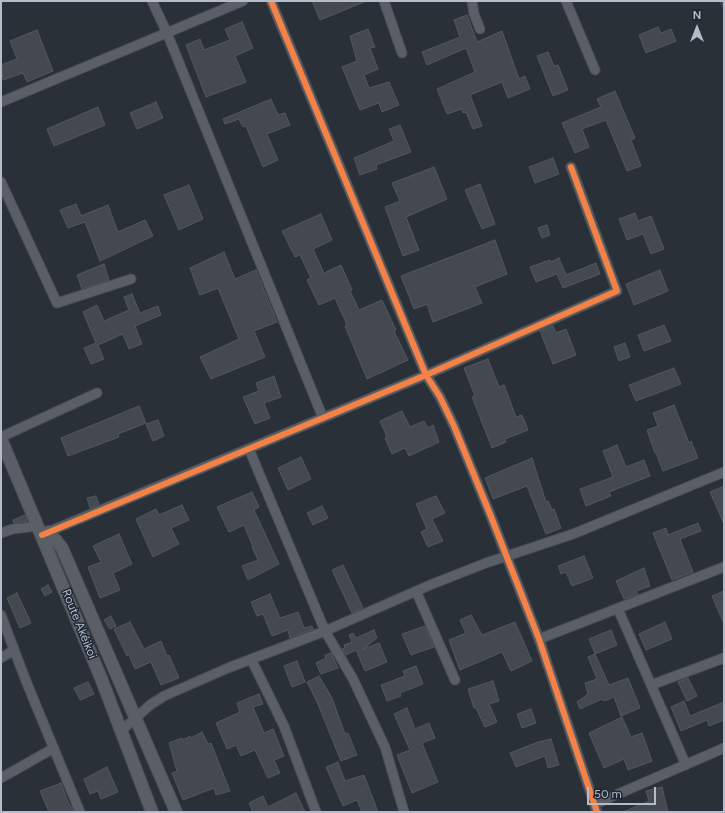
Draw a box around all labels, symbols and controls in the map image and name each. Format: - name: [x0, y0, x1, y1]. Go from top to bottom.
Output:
- north arrow: [677, 8, 717, 48]
- text: N: [693, 9, 701, 22]
- street label: Route Akéikoi: [59, 587, 99, 661]
- scale bar: [589, 779, 658, 805]
- text: 50 m: [594, 787, 622, 801]

